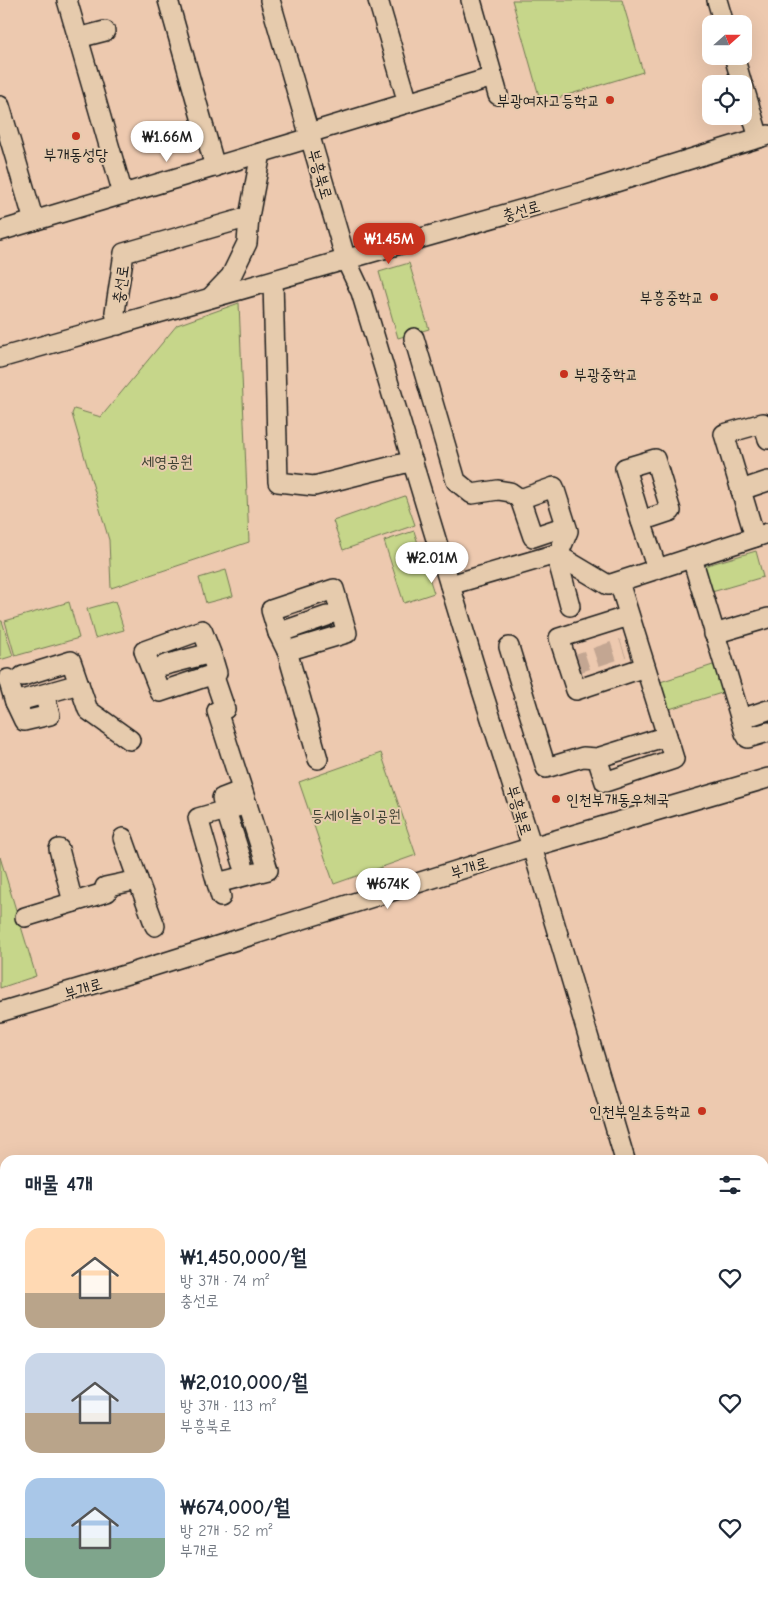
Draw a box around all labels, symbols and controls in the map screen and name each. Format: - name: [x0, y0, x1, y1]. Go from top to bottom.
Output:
- north arrow: [702, 15, 752, 65]
- map controls: [702, 15, 752, 125]
- button: locate: [702, 75, 752, 125]
- place label: 부광여자고등학교: [497, 92, 600, 110]
- marker: 부광여자고등학교: [604, 94, 616, 106]
- pin: ₩1.66M: [126, 120, 208, 163]
- text: ₩1.66M: [142, 128, 192, 146]
- marker: 부개동성당: [70, 130, 82, 142]
- place label: 부개동성당: [44, 146, 108, 164]
- street label: 부흥북로: [304, 147, 336, 202]
- street label: 충선로: [500, 197, 542, 225]
- pin: ₩1.45M: [348, 222, 430, 265]
- text: ₩1.45M: [364, 230, 414, 248]
- street label: 충선로: [109, 264, 133, 305]
- place label: 부흥중학교: [640, 289, 704, 307]
- marker: 부흥중학교: [708, 291, 720, 303]
- place label: 부광중학교: [574, 366, 638, 384]
- marker: 부광중학교: [558, 368, 570, 380]
- park label: 세영공원: [141, 453, 193, 471]
- pin: ₩2.01M: [391, 542, 473, 584]
- text: ₩2.01M: [406, 549, 458, 567]
- street label: 부흥북로: [503, 783, 535, 838]
- place label: 인천부개동우체국: [566, 791, 669, 809]
- marker: 인천부개동우체국: [550, 793, 562, 805]
- park label: 등세이놀이공원: [311, 807, 401, 825]
- street label: 부개로: [448, 854, 490, 882]
- pin: ₩674K: [353, 868, 423, 910]
- text: ₩674K: [367, 875, 409, 893]
- street label: 부개로: [62, 975, 104, 1003]
- place label: 인천부일초등학교: [589, 1103, 692, 1121]
- marker: 인천부일초등학교: [696, 1105, 708, 1117]
- icon: filters: [716, 1171, 744, 1199]
- text: 매물 4개: [25, 1172, 93, 1196]
- text: ₩1,450,000/월: [180, 1245, 307, 1269]
- icon: home: [65, 1248, 125, 1308]
- icon: heart: [716, 1264, 744, 1292]
- text: 방 3개 · 74 m²: [180, 1272, 269, 1290]
- text: 충선로: [180, 1292, 219, 1310]
- text: ₩2,010,000/월: [180, 1370, 309, 1394]
- icon: home: [65, 1373, 125, 1433]
- icon: heart: [716, 1389, 744, 1417]
- text: 방 3개 · 113 m²: [180, 1397, 276, 1415]
- text: 부흥북로: [180, 1417, 232, 1435]
- text: ₩674,000/월: [180, 1495, 290, 1519]
- icon: home: [65, 1498, 125, 1558]
- icon: heart: [716, 1514, 744, 1542]
- text: 방 2개 · 52 m²: [180, 1522, 273, 1540]
- text: 부개로: [180, 1542, 219, 1560]

